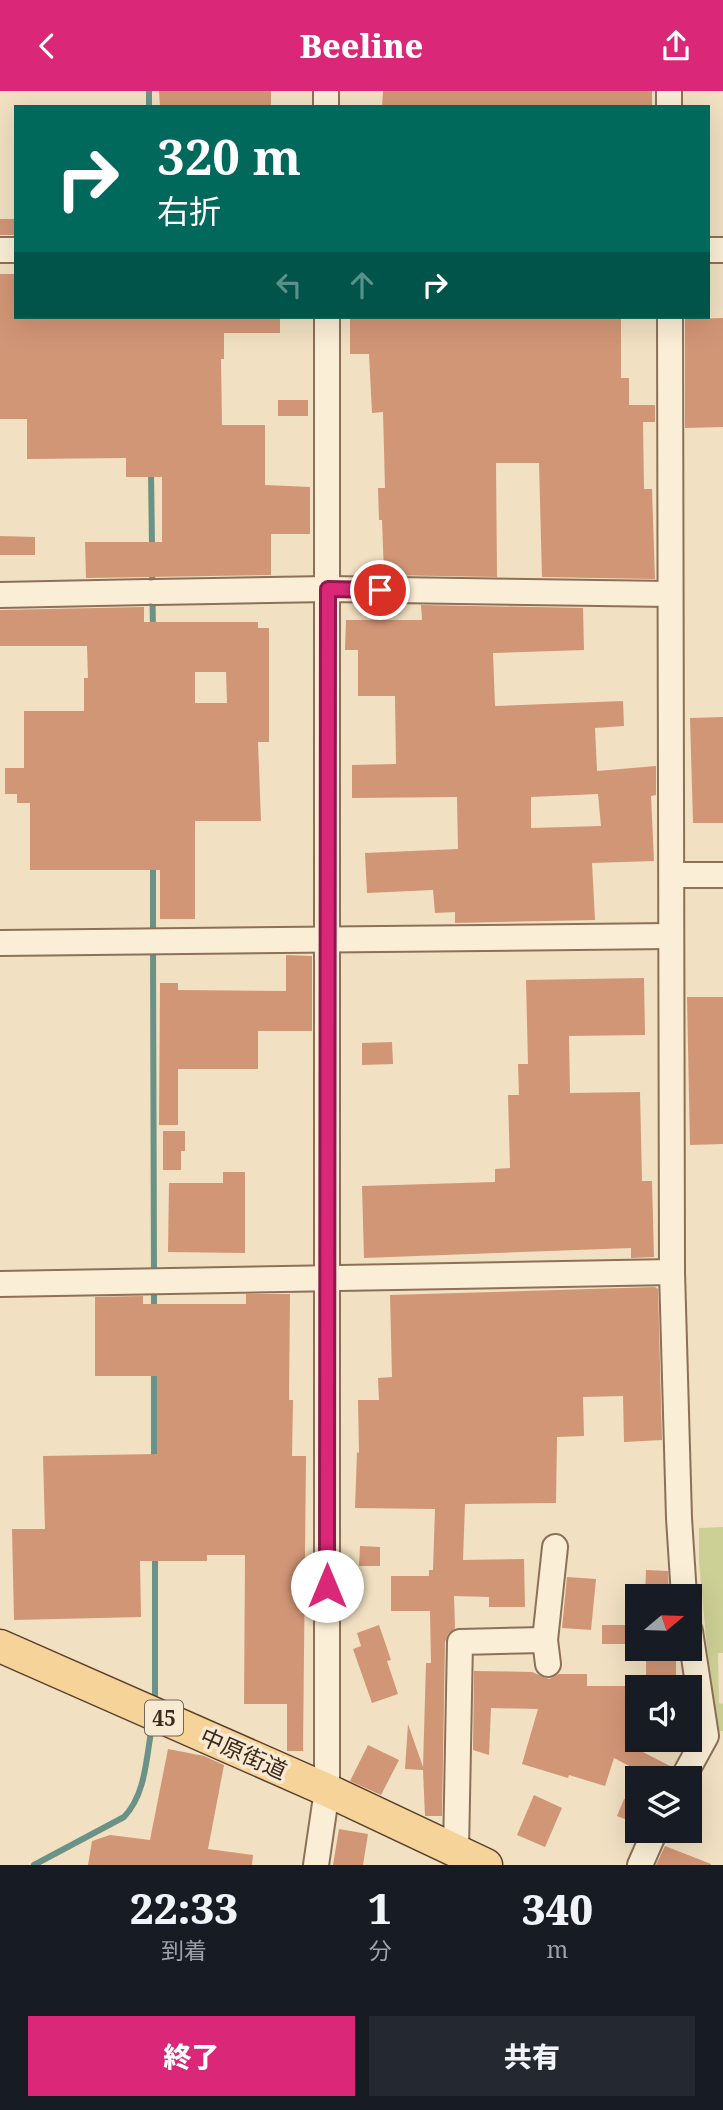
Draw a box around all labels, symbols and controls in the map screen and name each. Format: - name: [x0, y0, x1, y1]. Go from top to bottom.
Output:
- text: Beeline: [300, 24, 423, 67]
- icon: back: [28, 27, 66, 65]
- icon: share: [657, 27, 695, 65]
- text: 320 m: [157, 123, 301, 189]
- icon: right: [42, 133, 133, 224]
- text: 右折: [157, 189, 221, 232]
- icon: left: [270, 266, 308, 304]
- icon: ahead: [343, 266, 381, 304]
- icon: right: [416, 266, 454, 304]
- pin: [350, 560, 410, 620]
- icon: arrive: [361, 571, 399, 609]
- position arrow: [290, 1549, 364, 1623]
- north arrow: [625, 1584, 702, 1661]
- map controls: [625, 1584, 702, 1843]
- button: sound: [625, 1675, 702, 1752]
- road number: 45: [145, 1701, 183, 1735]
- street label: 中原街道: [195, 1720, 293, 1786]
- button: layers: [625, 1766, 702, 1843]
- text: 22:33: [130, 1879, 238, 1936]
- text: 1: [368, 1879, 392, 1936]
- text: 340: [522, 1880, 593, 1937]
- text: m: [547, 1933, 568, 1965]
- text: 到着: [161, 1934, 207, 1966]
- text: 分: [368, 1934, 391, 1966]
- button: 終了: [28, 2016, 355, 2096]
- button: 共有: [369, 2016, 695, 2096]

